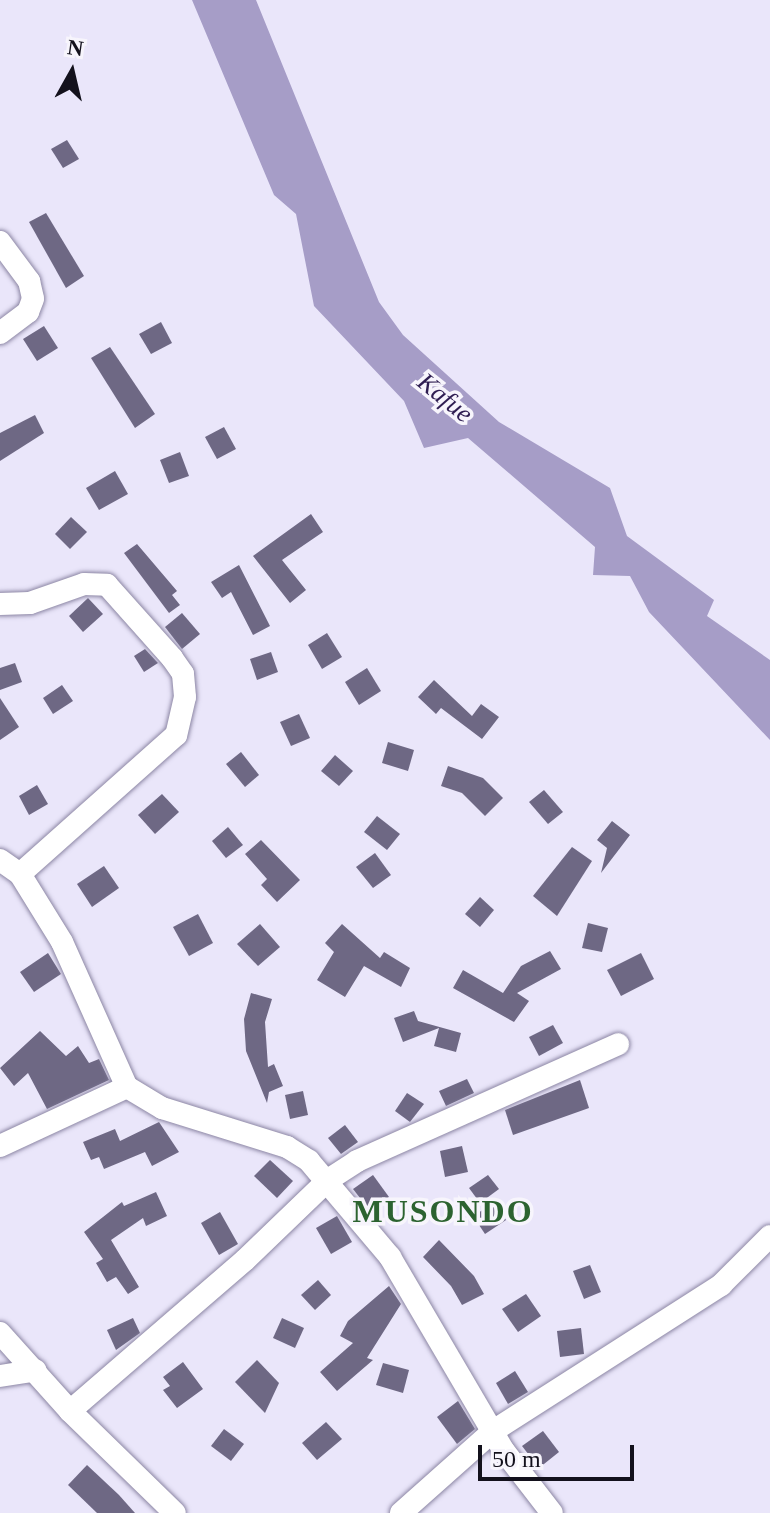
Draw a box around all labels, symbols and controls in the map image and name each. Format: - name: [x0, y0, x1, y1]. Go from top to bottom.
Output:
- north arrow: [32, 32, 112, 112]
- text: N: [66, 34, 85, 61]
- water label: Kafue: [411, 366, 479, 430]
- district label: MUSONDO: [352, 1192, 534, 1230]
- scale bar: [482, 1429, 638, 1479]
- text: 50 m: [492, 1446, 541, 1472]

